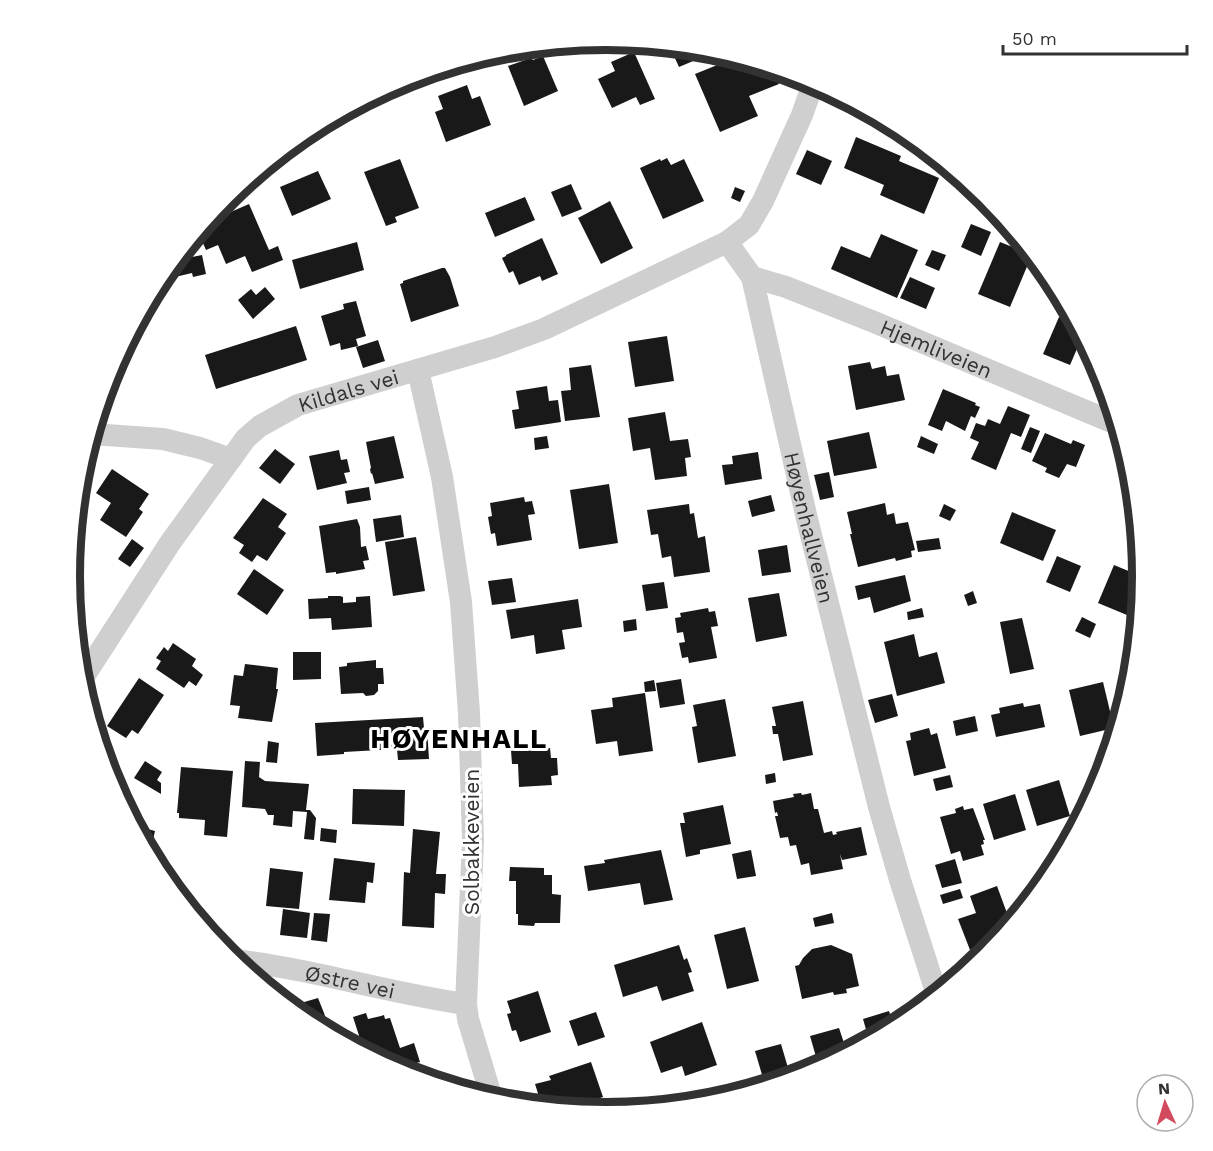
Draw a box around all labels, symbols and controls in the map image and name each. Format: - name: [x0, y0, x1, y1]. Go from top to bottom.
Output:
- scale bar: [1003, 18, 1188, 56]
- text: 50 m: [1012, 28, 1057, 49]
- street label: Hjemliveien: [877, 314, 996, 383]
- street label: Kildals vei: [295, 364, 401, 417]
- street label: Høyenhallveien: [780, 449, 840, 606]
- district label: HØYENHALL: [370, 723, 548, 755]
- street label: Solbakkeveien: [459, 769, 484, 915]
- street label: Østre vei: [303, 959, 397, 1003]
- north arrow: [1135, 1073, 1195, 1133]
- text: N: [1157, 1079, 1171, 1098]

